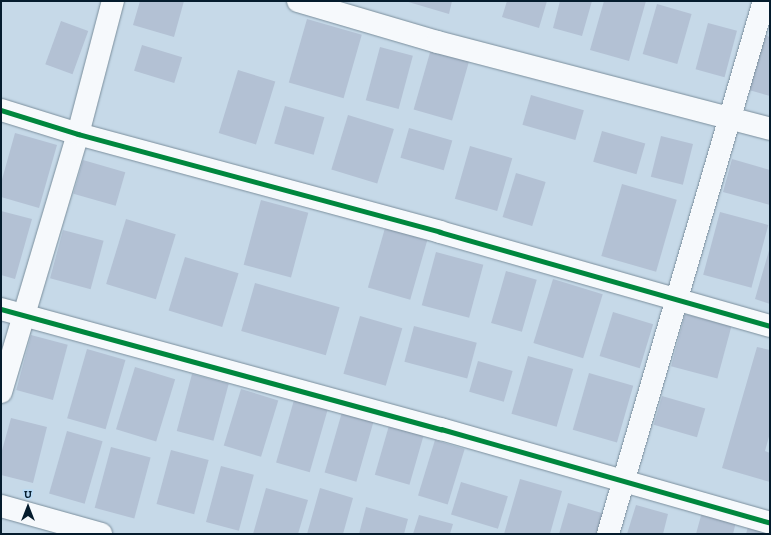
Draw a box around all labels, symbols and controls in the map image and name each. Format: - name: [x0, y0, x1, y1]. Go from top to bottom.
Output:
- north arrow: [8, 487, 48, 527]
- text: U: [24, 488, 32, 501]

